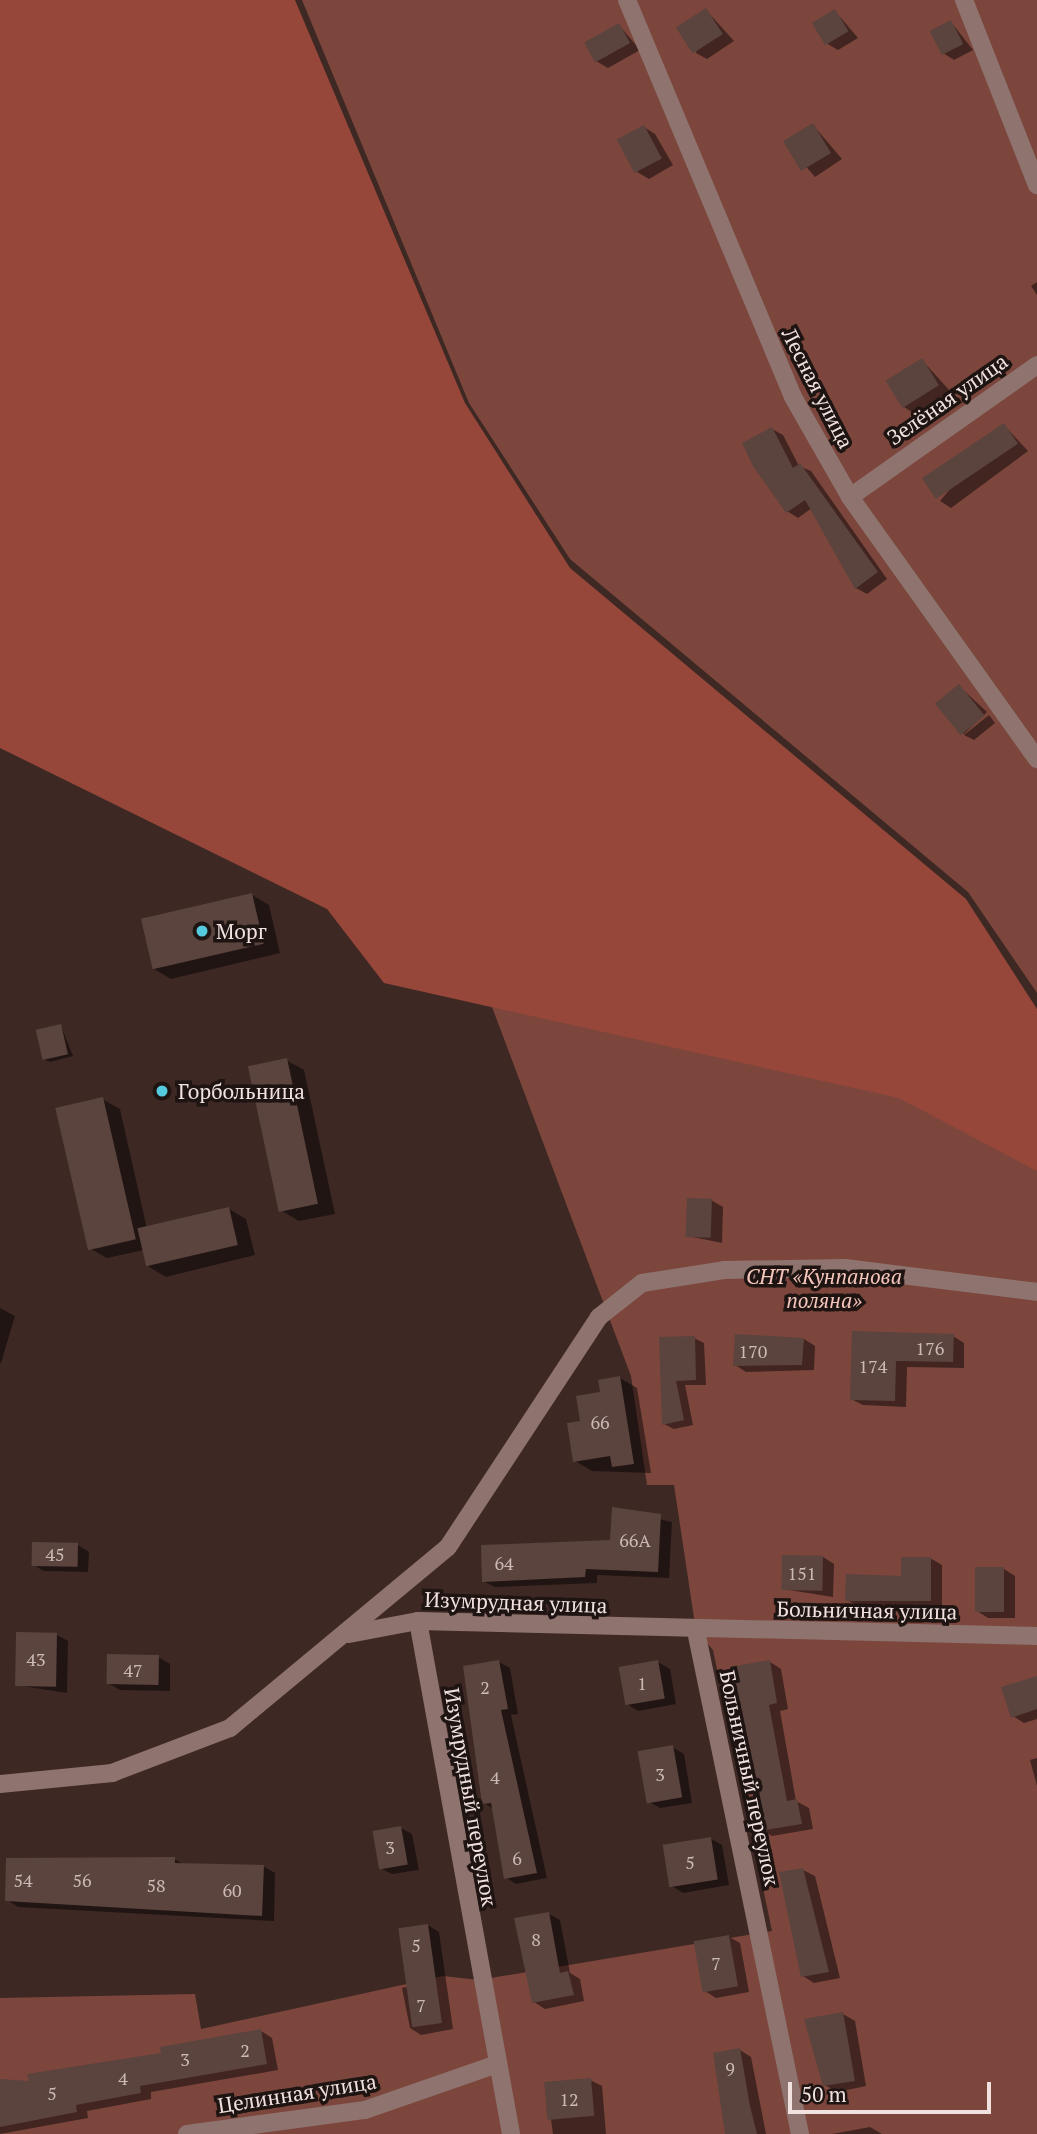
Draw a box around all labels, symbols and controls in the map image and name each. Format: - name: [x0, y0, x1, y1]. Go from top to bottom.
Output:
- street label: Лесная улица: [777, 324, 859, 452]
- street label: Зелёная улица: [882, 348, 1012, 450]
- place label: Морг: [216, 918, 267, 944]
- marker: Морг: [194, 923, 210, 939]
- place label: Горбольница: [178, 1078, 305, 1104]
- marker: Горбольница: [152, 1081, 172, 1101]
- park label: СНТ «Кунпанова поляна»: [746, 1263, 902, 1313]
- house number: 176: [916, 1337, 944, 1359]
- house number: 170: [739, 1340, 767, 1362]
- house number: 174: [859, 1355, 887, 1377]
- house number: 66: [590, 1411, 610, 1433]
- house number: 66А: [619, 1529, 651, 1551]
- house number: 45: [45, 1543, 65, 1565]
- house number: 64: [494, 1552, 514, 1574]
- house number: 151: [788, 1562, 816, 1584]
- street label: Изумрудная улица: [424, 1586, 608, 1618]
- street label: Больничная улица: [776, 1596, 958, 1624]
- house number: 43: [26, 1648, 46, 1670]
- house number: 47: [123, 1659, 143, 1681]
- street label: Больничный переулок: [715, 1668, 785, 1888]
- house number: 1: [637, 1672, 647, 1694]
- house number: 2: [480, 1676, 490, 1698]
- street label: Изумрудный переулок: [439, 1686, 503, 1908]
- house number: 3: [655, 1763, 665, 1785]
- house number: 4: [490, 1766, 500, 1788]
- house number: 3: [385, 1836, 395, 1858]
- house number: 6: [512, 1847, 522, 1869]
- house number: 5: [685, 1851, 695, 1873]
- house number: 54: [13, 1869, 33, 1891]
- house number: 56: [72, 1869, 92, 1891]
- house number: 58: [146, 1874, 166, 1896]
- house number: 60: [222, 1879, 242, 1901]
- house number: 8: [531, 1928, 541, 1950]
- house number: 5: [411, 1934, 421, 1956]
- house number: 7: [711, 1952, 721, 1974]
- house number: 7: [416, 1994, 426, 2016]
- house number: 2: [240, 2039, 250, 2061]
- house number: 3: [180, 2048, 190, 2070]
- house number: 9: [725, 2057, 735, 2079]
- house number: 4: [118, 2067, 128, 2089]
- street label: Целинная улица: [216, 2068, 378, 2118]
- scale bar: [792, 2068, 995, 2112]
- text: 50 m: [801, 2080, 847, 2108]
- house number: 5: [47, 2082, 57, 2104]
- house number: 12: [559, 2088, 579, 2110]

